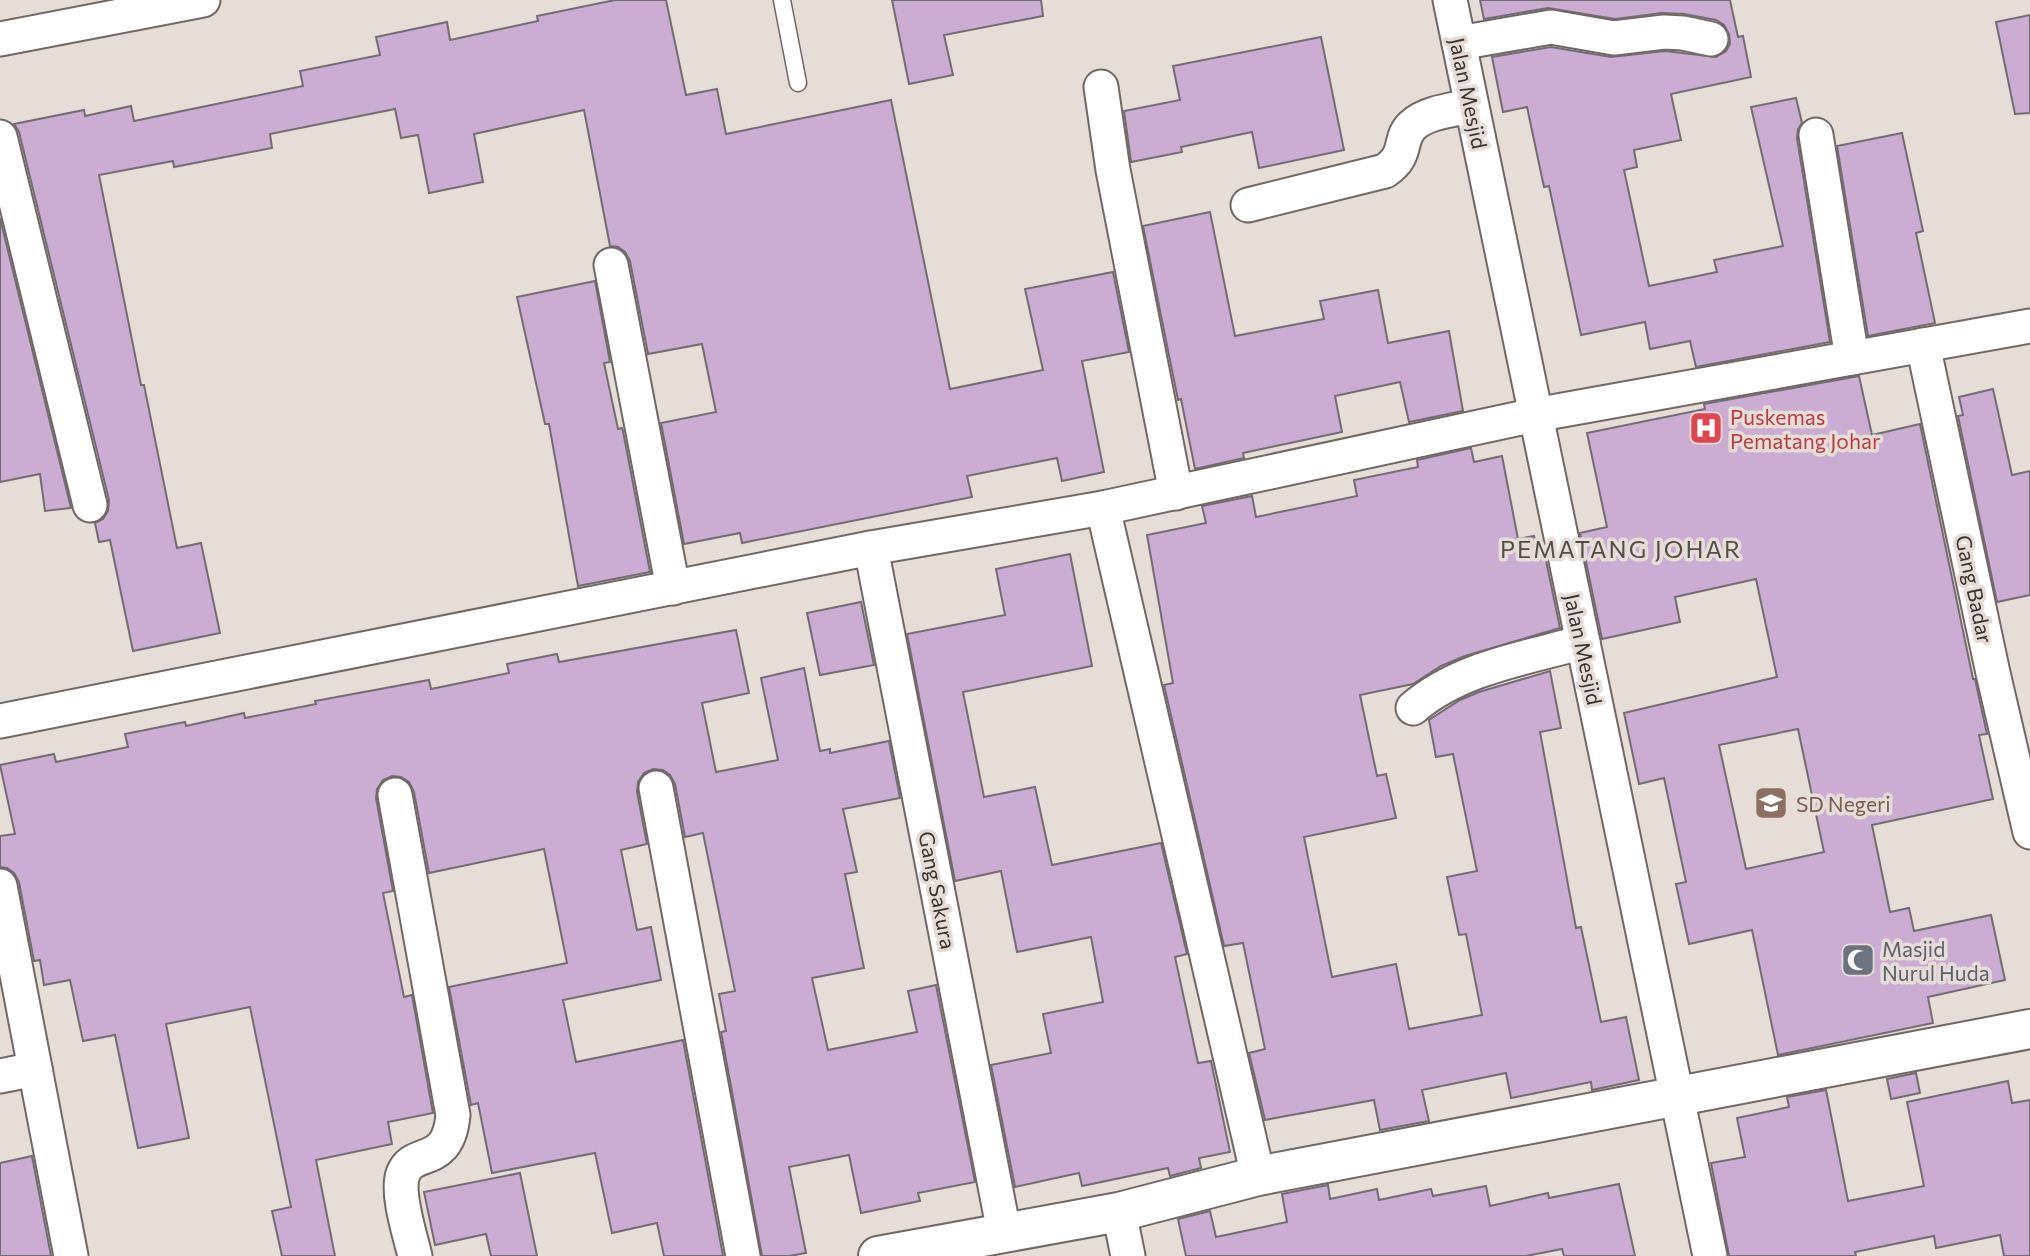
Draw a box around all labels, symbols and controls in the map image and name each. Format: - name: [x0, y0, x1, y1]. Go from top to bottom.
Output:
- street label: Jalan Mesjid: [1445, 35, 1493, 151]
- place label: Puskemas Pematang Johar: [1730, 404, 1880, 453]
- hospital icon: Puskemas Pematang Johar: [1687, 409, 1725, 447]
- street label: Gang Badar: [1951, 533, 1999, 645]
- district label: PEMATANG JOHAR: [1500, 534, 1742, 563]
- street label: Jalan Mesjid: [1560, 591, 1608, 707]
- school or university icon: SD Negeri: [1752, 784, 1790, 822]
- place label: SD Negeri: [1796, 791, 1891, 816]
- street label: Gang Sakura: [914, 829, 962, 951]
- place label: Masjid Nurul Huda: [1882, 936, 1990, 985]
- mosque icon: Masjid Nurul Huda: [1839, 941, 1877, 979]

